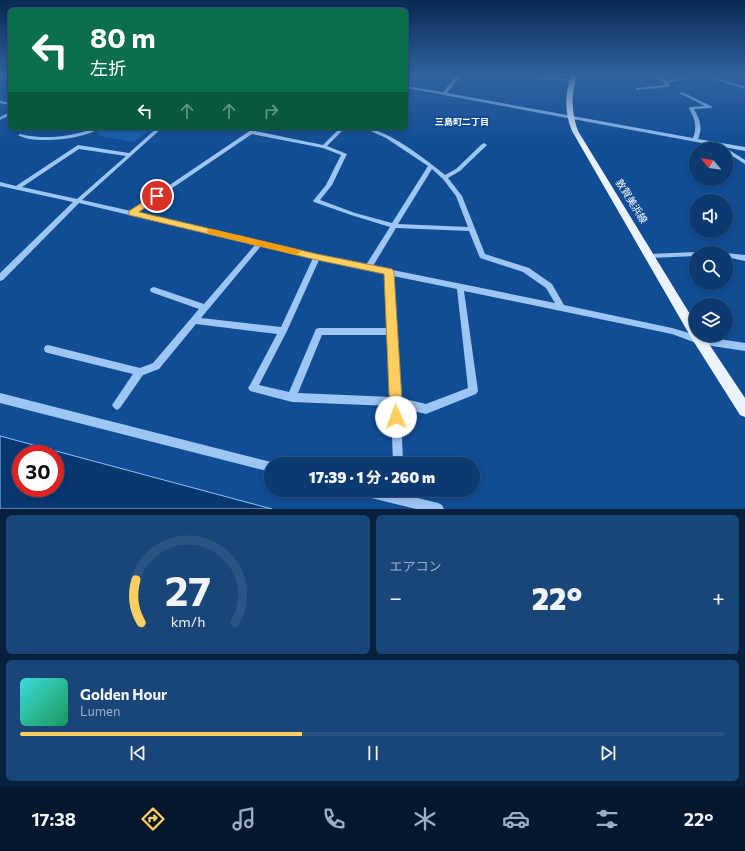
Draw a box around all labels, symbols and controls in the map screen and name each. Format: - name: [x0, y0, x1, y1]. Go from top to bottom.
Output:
- text: 80 m: [90, 20, 156, 54]
- icon: left: [24, 24, 76, 76]
- text: 左折: [90, 57, 126, 79]
- icon: left: [134, 100, 156, 122]
- icon: ahead: [176, 100, 198, 122]
- icon: ahead: [218, 100, 240, 122]
- icon: right: [260, 100, 282, 122]
- district label: 三島町二丁目: [435, 116, 489, 127]
- north arrow: [689, 142, 733, 186]
- map controls: [689, 142, 733, 342]
- street label: 敦賀美浜線: [614, 177, 650, 225]
- pin: [140, 179, 174, 213]
- icon: arrive: [146, 185, 168, 207]
- button: sound: [689, 194, 733, 238]
- button: search: [689, 246, 733, 290]
- button: layers: [689, 298, 733, 342]
- position arrow: [375, 396, 417, 438]
- speed limit sign: 30: [12, 445, 64, 497]
- text: 17:39 · 1 分 · 260 m: [309, 468, 435, 486]
- text: エアコン: [390, 558, 442, 574]
- text: 27: [165, 563, 211, 614]
- text: 22°: [532, 579, 582, 616]
- text: −: [390, 584, 402, 611]
- text: +: [712, 584, 725, 611]
- text: km/h: [170, 611, 205, 629]
- text: Golden Hour: [80, 685, 167, 703]
- text: Lumen: [80, 703, 120, 719]
- icon: previous: [127, 742, 149, 764]
- icon: pause: [362, 742, 384, 764]
- icon: next: [597, 742, 619, 764]
- icon: directions: [139, 805, 167, 833]
- icon: music: [230, 805, 258, 833]
- icon: phone: [320, 805, 348, 833]
- icon: climate: [411, 805, 439, 833]
- icon: car: [502, 805, 530, 833]
- icon: filters: [593, 805, 621, 833]
- text: 17:38: [31, 808, 76, 830]
- text: 22°: [684, 808, 714, 830]

